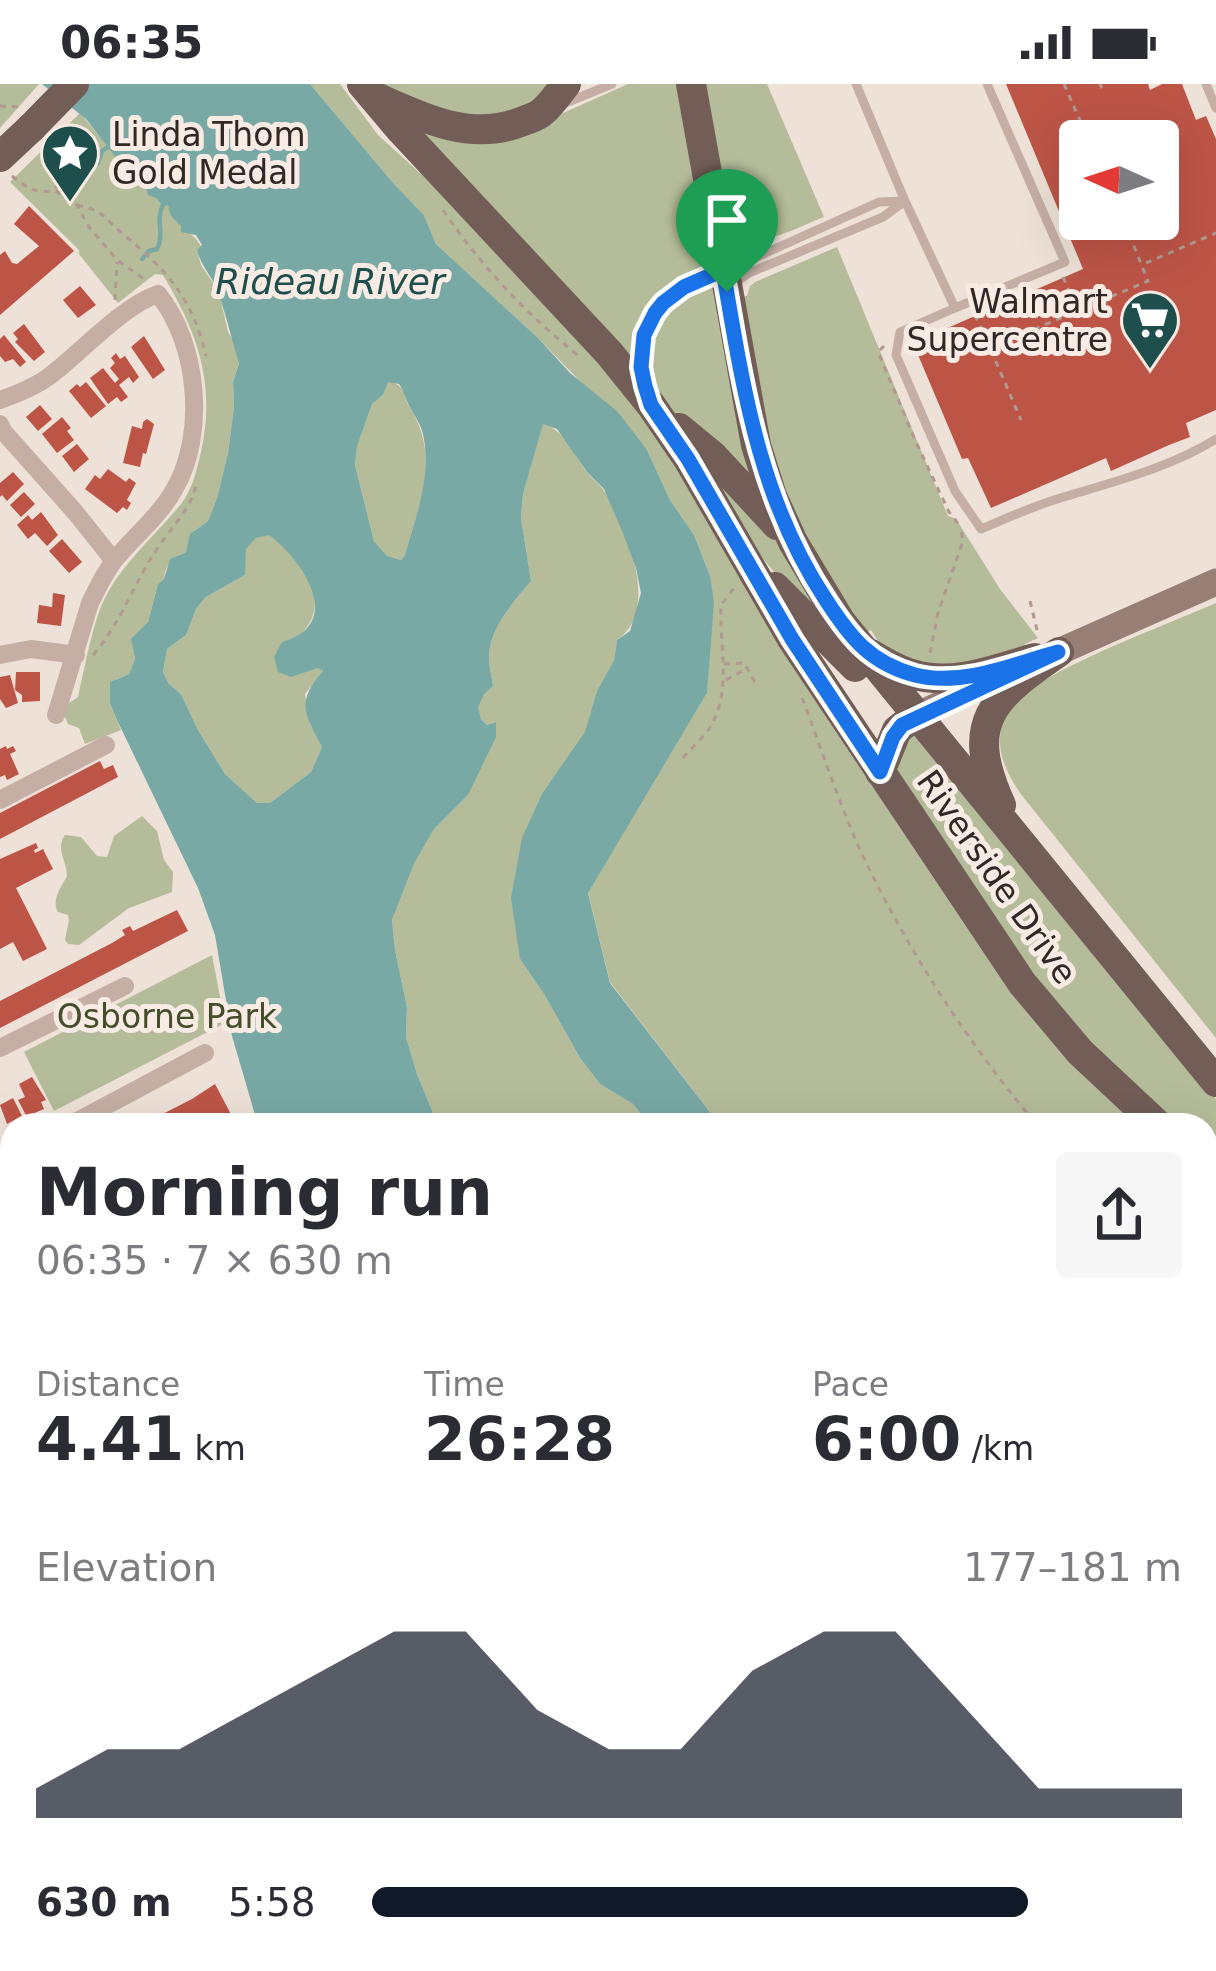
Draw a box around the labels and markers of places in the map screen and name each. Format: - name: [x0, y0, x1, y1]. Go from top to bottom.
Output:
- place label: Linda Thom Gold Medal: [112, 115, 306, 192]
- place icon: Linda Thom Gold Medal: [39, 122, 101, 204]
- pin: [676, 169, 778, 292]
- place label: Walmart Supercentre: [907, 282, 1108, 359]
- supermarket icon: Walmart Supercentre: [1119, 289, 1181, 371]

